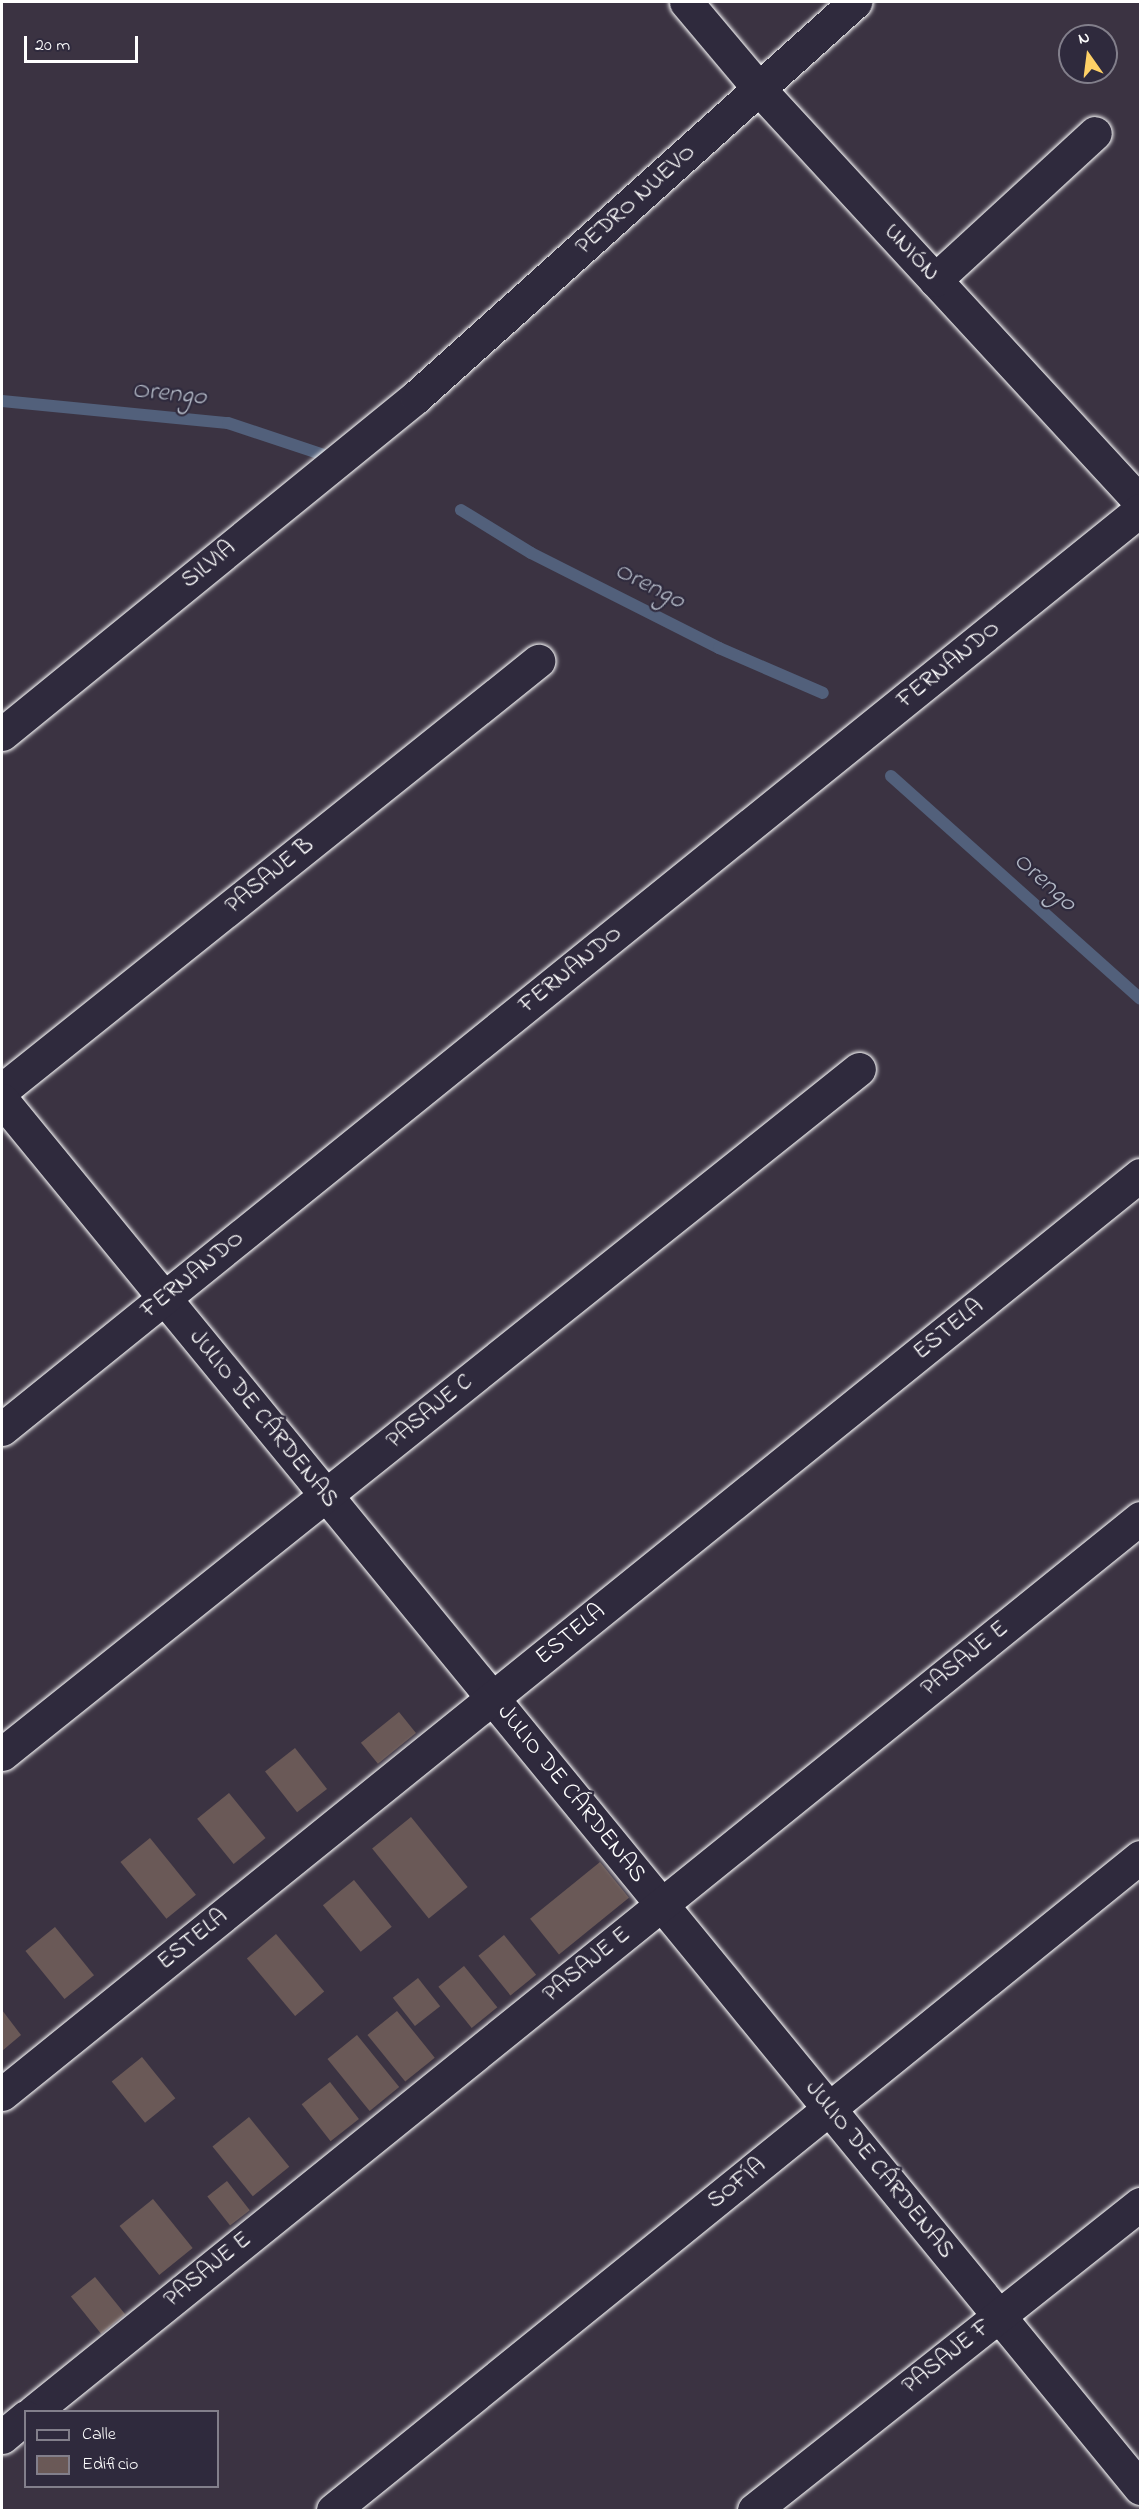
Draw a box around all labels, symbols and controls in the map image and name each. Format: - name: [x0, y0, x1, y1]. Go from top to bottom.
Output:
- scale bar: [27, 24, 141, 62]
- north arrow: [1058, 24, 1118, 84]
- text: N: [1076, 26, 1092, 51]
- text: 20 m: [35, 33, 70, 59]
- street label: PEDRO NUEVO: [570, 139, 702, 261]
- street label: UNIÓN: [877, 218, 945, 288]
- water label: Orengo: [130, 376, 208, 414]
- street label: SILVIA: [176, 534, 242, 596]
- water label: Orengo: [609, 556, 689, 618]
- street label: FERNANDO: [892, 615, 1006, 715]
- street label: PASAJE B: [220, 832, 320, 920]
- water label: Orengo: [1006, 846, 1082, 920]
- street label: FERNANDO: [514, 920, 628, 1020]
- street label: FERNANDO: [136, 1225, 250, 1325]
- street label: ESTELA: [908, 1293, 990, 1367]
- street label: JULIO DE CÁRDENAS: [182, 1324, 344, 1514]
- street label: PASAJE C: [381, 1368, 479, 1456]
- street label: ESTELA: [530, 1598, 612, 1672]
- street label: PASAJE E: [915, 1615, 1015, 1703]
- street label: JULIO DE CÁRDENAS: [490, 1699, 652, 1889]
- street label: ESTELA: [152, 1903, 234, 1977]
- street label: PASAJE E: [537, 1921, 637, 2009]
- street label: JULIO DE CÁRDENAS: [798, 2075, 960, 2265]
- street label: SOFÍA: [702, 2152, 772, 2216]
- street label: PASAJE E: [158, 2226, 258, 2314]
- street label: PASAJE F: [897, 2313, 997, 2401]
- legend: [24, 2410, 219, 2488]
- text: Calle: [82, 2422, 116, 2448]
- text: Edificio: [82, 2452, 138, 2478]

